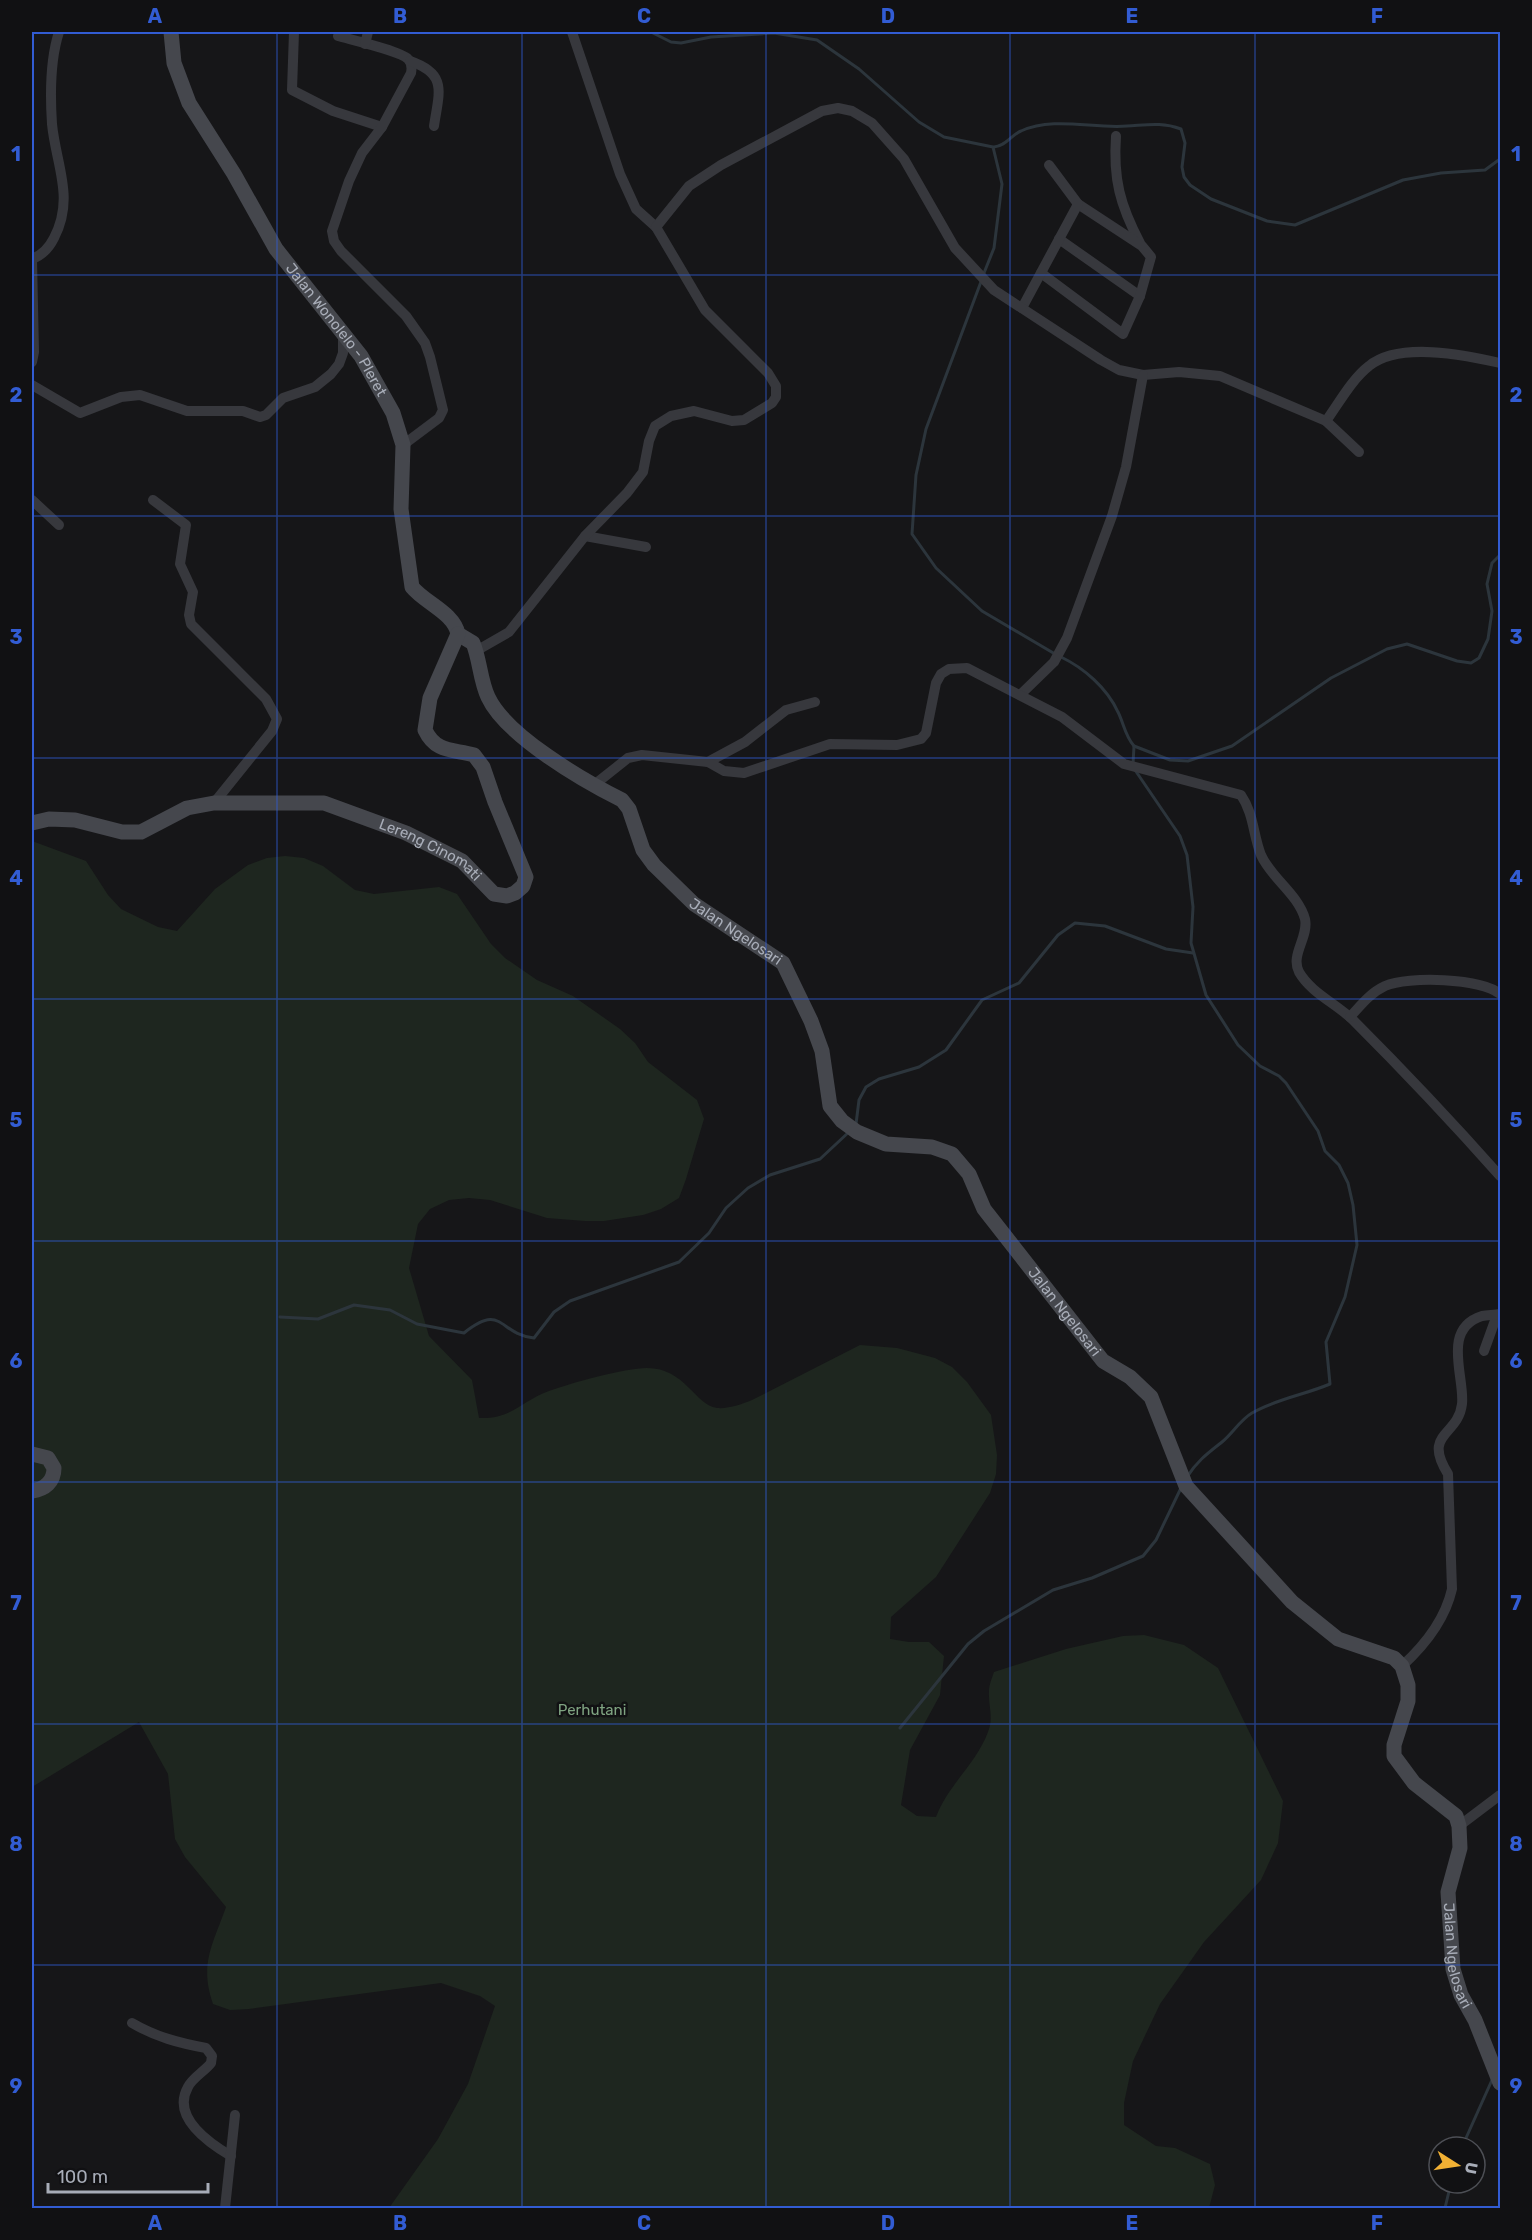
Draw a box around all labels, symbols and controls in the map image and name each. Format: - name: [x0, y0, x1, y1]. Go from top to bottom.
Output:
- text: A: [148, 4, 163, 28]
- text: B: [393, 4, 407, 28]
- text: C: [637, 4, 651, 28]
- text: D: [881, 4, 895, 28]
- text: E: [1126, 4, 1138, 28]
- text: F: [1371, 4, 1383, 28]
- text: 1: [11, 142, 21, 166]
- text: 1: [1511, 142, 1521, 166]
- street label: Jalan Wonolelo - Pleret: [282, 260, 391, 400]
- text: 2: [10, 383, 23, 407]
- text: 2: [1510, 383, 1523, 407]
- text: 3: [9, 625, 23, 649]
- text: 3: [1509, 625, 1523, 649]
- street label: Lereng Cinomati: [377, 815, 485, 885]
- text: 4: [9, 866, 23, 890]
- text: 4: [1509, 866, 1523, 890]
- street label: Jalan Ngelosari: [686, 894, 786, 969]
- text: 5: [10, 1108, 23, 1132]
- text: 5: [1510, 1108, 1523, 1132]
- street label: Jalan Ngelosari: [1024, 1264, 1105, 1360]
- text: 6: [9, 1349, 23, 1373]
- text: 6: [1509, 1349, 1523, 1373]
- text: 7: [10, 1591, 22, 1615]
- text: 7: [1510, 1591, 1522, 1615]
- park label: Perhutani: [558, 1701, 626, 1719]
- text: 8: [9, 1832, 23, 1856]
- text: 8: [1509, 1832, 1523, 1856]
- street label: Jalan Ngelosari: [1440, 1902, 1476, 2012]
- text: 9: [10, 2074, 23, 2098]
- text: 9: [1510, 2074, 1523, 2098]
- north arrow: [1427, 2135, 1487, 2195]
- scale bar: [48, 2156, 208, 2194]
- text: U: [1461, 2160, 1482, 2176]
- text: 100 m: [57, 2166, 108, 2188]
- text: A: [148, 2211, 163, 2235]
- text: B: [393, 2211, 407, 2235]
- text: C: [637, 2211, 651, 2235]
- text: D: [881, 2211, 895, 2235]
- text: E: [1126, 2211, 1138, 2235]
- text: F: [1371, 2211, 1383, 2235]

